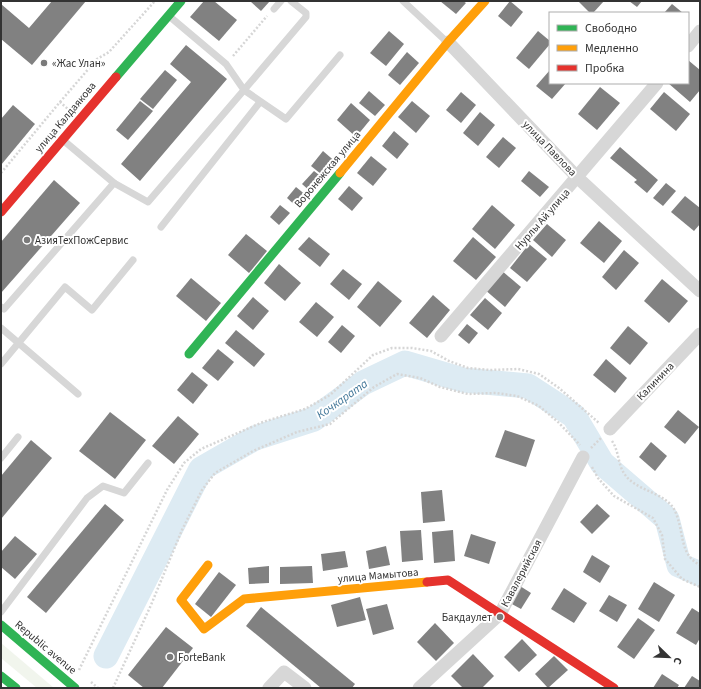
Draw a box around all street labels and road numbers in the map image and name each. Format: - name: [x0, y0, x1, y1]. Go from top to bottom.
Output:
- street label: улица Калдаякова: [31, 79, 99, 156]
- street label: улица Павлова: [519, 117, 580, 180]
- street label: Воронежская улица: [291, 128, 364, 211]
- street label: Нурлы Ай улица: [511, 185, 573, 253]
- street label: Калинина: [633, 359, 677, 404]
- street label: Кавалерийская: [497, 537, 546, 610]
- street label: улица Мамытова: [337, 564, 419, 586]
- street label: Republic avenue: [12, 617, 80, 678]

